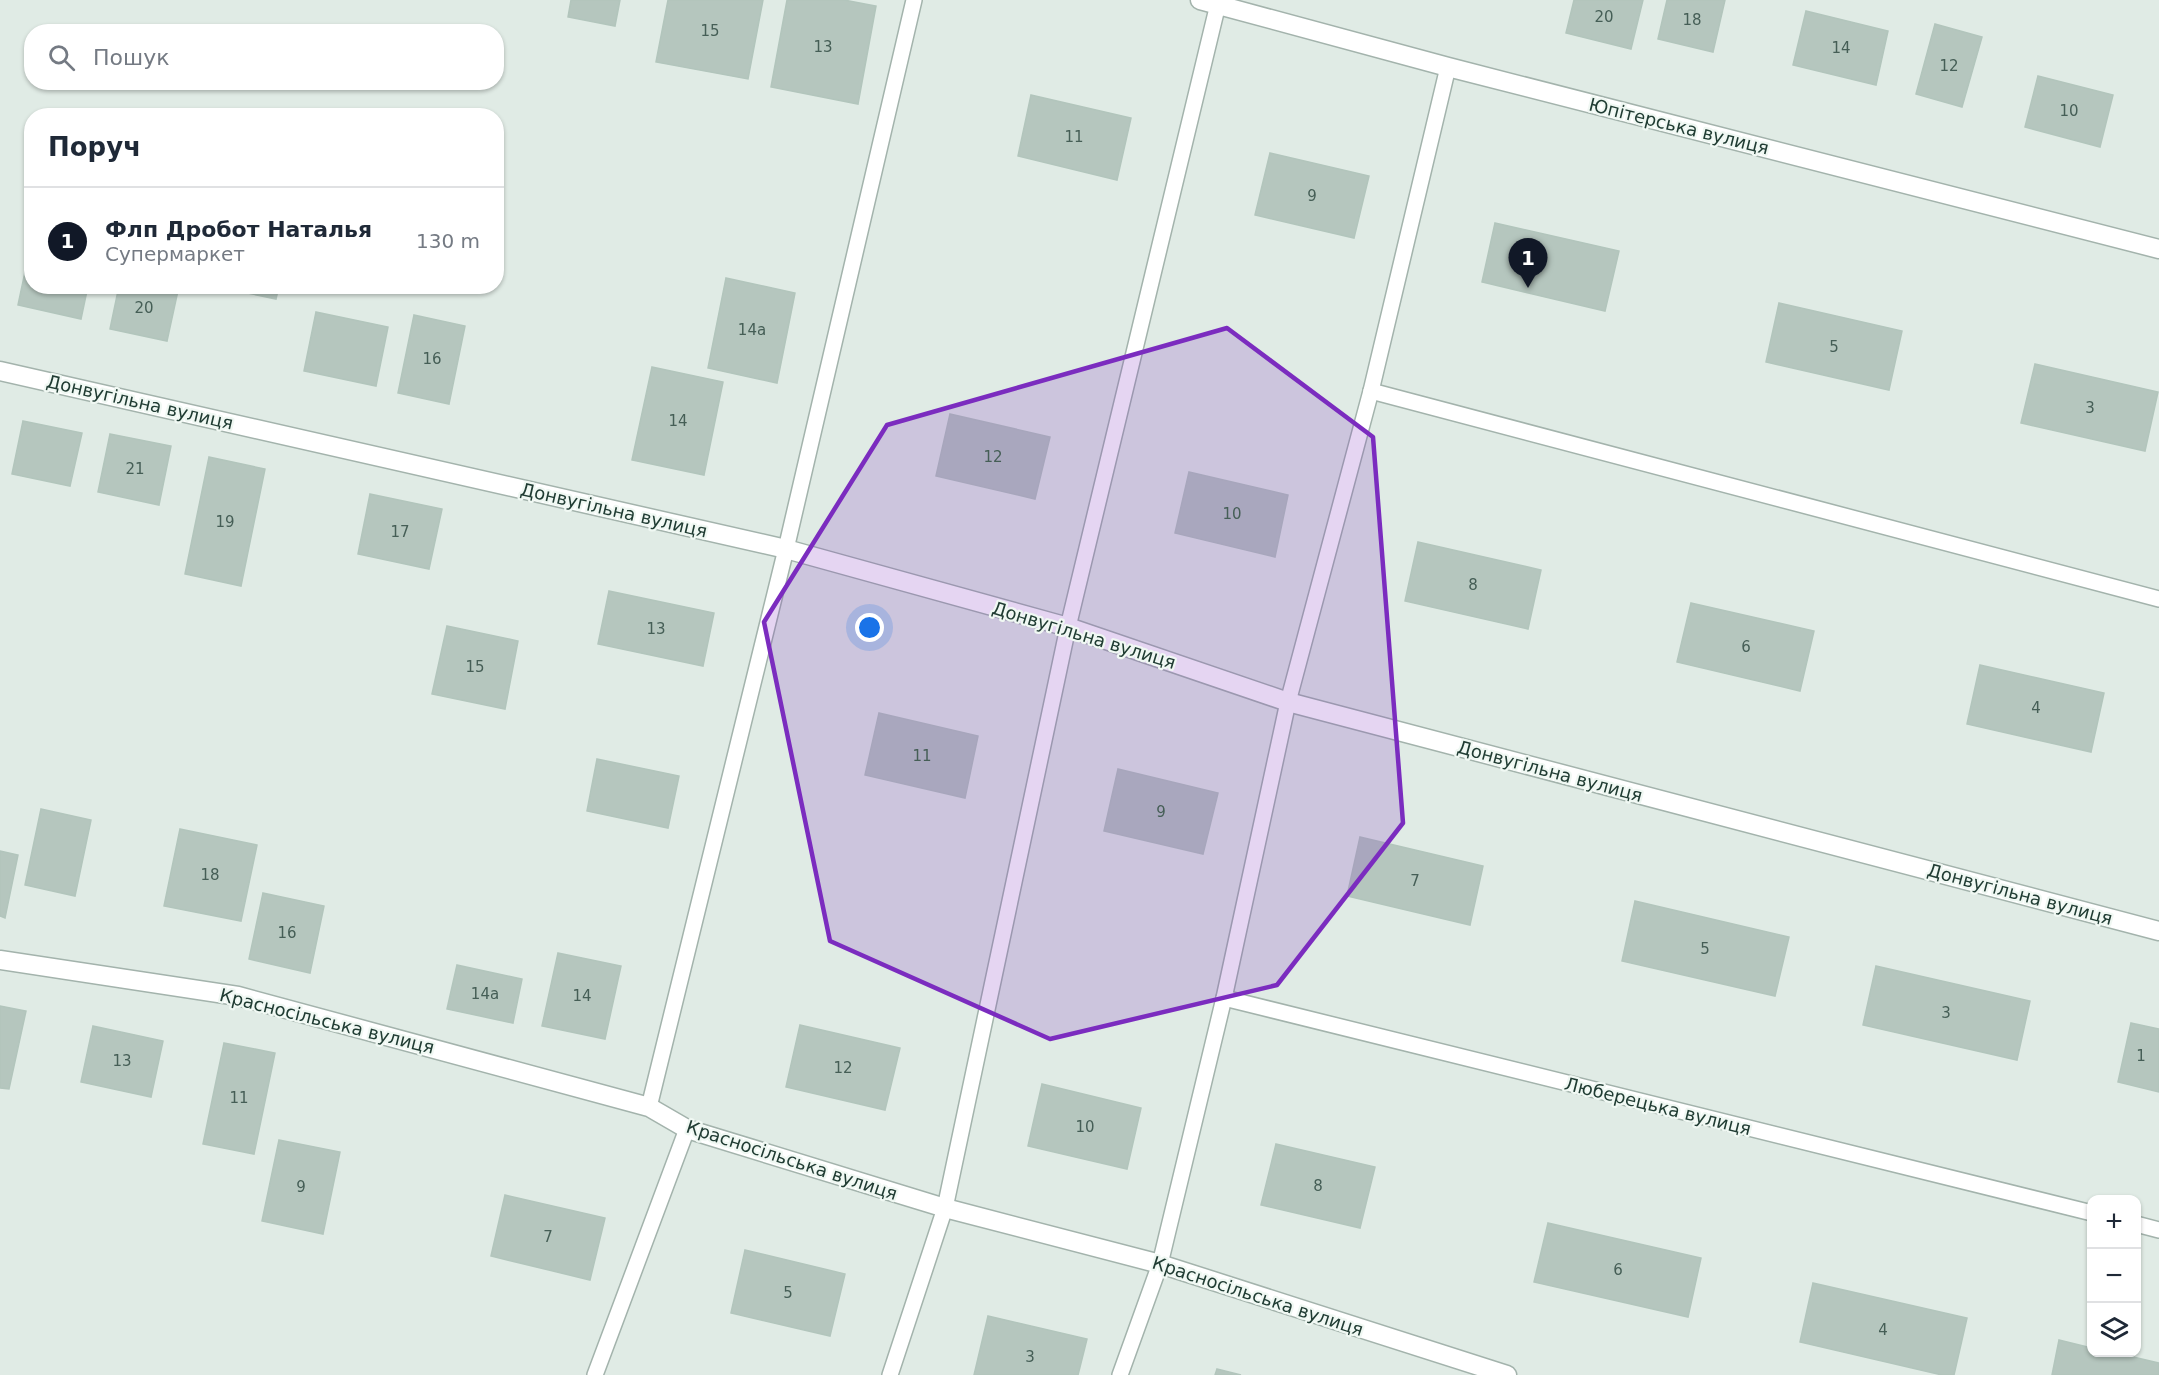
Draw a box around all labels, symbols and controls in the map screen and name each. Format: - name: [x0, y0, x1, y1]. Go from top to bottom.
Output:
- house number: 20: [1594, 8, 1614, 26]
- house number: 18: [1682, 11, 1702, 29]
- house number: 15: [700, 22, 720, 40]
- search box: [24, 24, 504, 90]
- house number: 13: [813, 38, 833, 56]
- house number: 14: [1831, 39, 1851, 57]
- icon: search: [45, 41, 78, 74]
- text: Пошук: [93, 45, 169, 70]
- house number: 12: [1939, 57, 1959, 75]
- street label: Юпітерська вулиця: [1587, 93, 1771, 159]
- house number: 10: [2059, 102, 2079, 120]
- house number: 11: [1064, 128, 1084, 146]
- text: Поруч: [48, 132, 141, 162]
- house number: 9: [1307, 187, 1317, 205]
- text: Флп Дробот Наталья: [105, 217, 372, 242]
- text: 1: [61, 229, 74, 253]
- text: 130 m: [416, 229, 480, 253]
- pin: 1: [1508, 238, 1547, 288]
- text: Супермаркет: [105, 242, 245, 266]
- house number: 20: [134, 299, 154, 317]
- house number: 14а: [738, 321, 766, 339]
- house number: 5: [1829, 338, 1839, 356]
- house number: 16: [422, 350, 442, 368]
- street label: Донвугільна вулиця: [45, 370, 235, 434]
- house number: 3: [2085, 399, 2095, 417]
- house number: 14: [668, 412, 688, 430]
- house number: 12: [983, 448, 1003, 466]
- house number: 21: [125, 460, 145, 478]
- street label: Донвугільна вулиця: [519, 478, 709, 542]
- house number: 10: [1222, 505, 1242, 523]
- house number: 19: [215, 513, 235, 531]
- house number: 17: [390, 523, 410, 541]
- house number: 8: [1468, 576, 1478, 594]
- street label: Донвугільна вулиця: [990, 597, 1178, 673]
- your location: [855, 613, 884, 642]
- house number: 13: [646, 620, 666, 638]
- house number: 6: [1741, 638, 1751, 656]
- house number: 15: [465, 658, 485, 676]
- house number: 4: [2031, 699, 2041, 717]
- street label: Донвугільна вулиця: [1455, 736, 1645, 806]
- house number: 11: [912, 747, 932, 765]
- house number: 9: [1156, 803, 1166, 821]
- street label: Донвугільна вулиця: [1925, 859, 2115, 929]
- house number: 18: [200, 866, 220, 884]
- house number: 7: [1410, 872, 1420, 890]
- house number: 16: [277, 924, 297, 942]
- house number: 5: [1700, 940, 1710, 958]
- street label: Красносільська вулиця: [217, 984, 437, 1058]
- house number: 14а: [471, 985, 499, 1003]
- house number: 14: [572, 987, 592, 1005]
- house number: 3: [1941, 1004, 1951, 1022]
- house number: 1: [2136, 1047, 2146, 1065]
- house number: 13: [112, 1052, 132, 1070]
- house number: 12: [833, 1059, 853, 1077]
- street label: Люберецька вулиця: [1563, 1073, 1753, 1139]
- house number: 11: [229, 1089, 249, 1107]
- street label: Красносільська вулиця: [684, 1116, 900, 1204]
- house number: 10: [1075, 1118, 1095, 1136]
- house number: 8: [1313, 1177, 1323, 1195]
- house number: 9: [296, 1178, 306, 1196]
- map controls: [2087, 1195, 2141, 1357]
- button: +: [2087, 1195, 2141, 1249]
- house number: 7: [543, 1228, 553, 1246]
- button: −: [2087, 1249, 2141, 1303]
- street label: Красносільська вулиця: [1150, 1252, 1366, 1340]
- house number: 6: [1613, 1261, 1623, 1279]
- house number: 5: [783, 1284, 793, 1302]
- button: layers: [2087, 1303, 2141, 1357]
- house number: 4: [1878, 1321, 1888, 1339]
- house number: 3: [1025, 1348, 1035, 1366]

